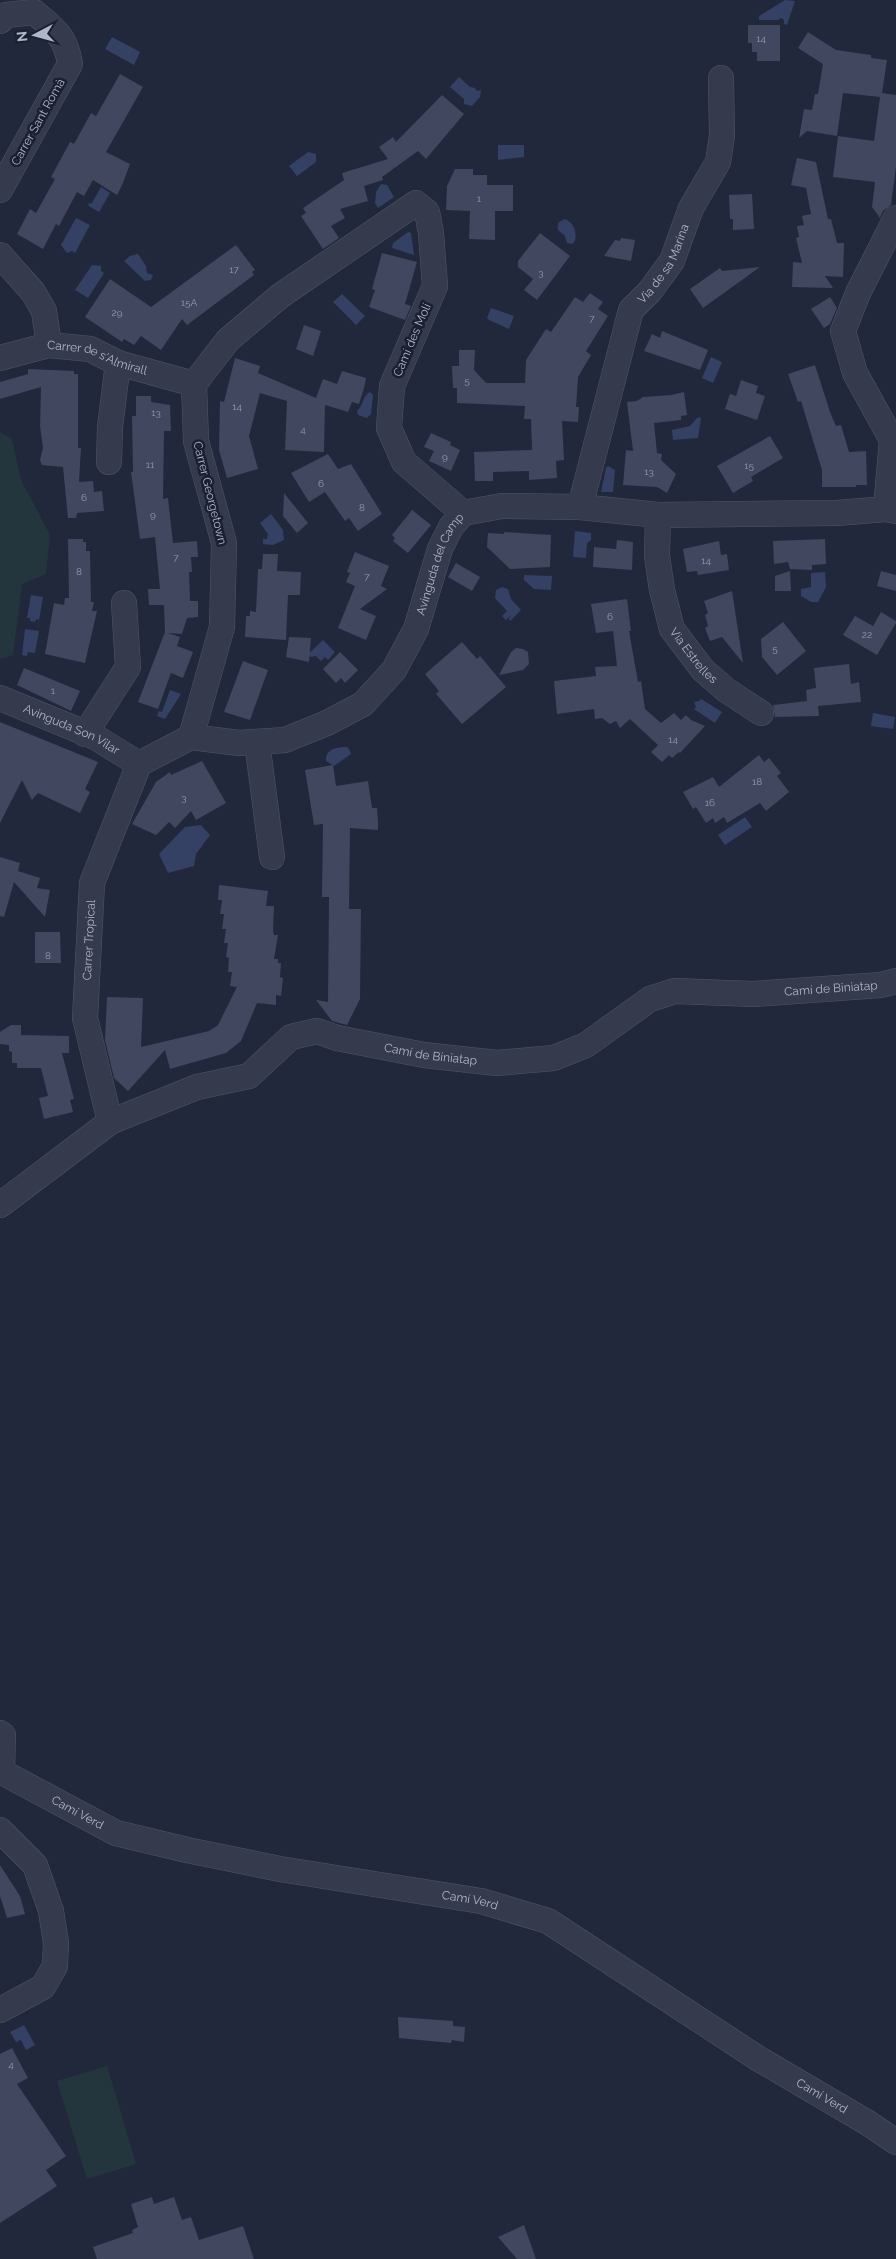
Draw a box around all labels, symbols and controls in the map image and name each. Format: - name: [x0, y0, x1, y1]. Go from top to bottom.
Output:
- north arrow: [10, 10, 60, 60]
- text: N: [14, 30, 31, 43]
- house number: 14: [756, 33, 766, 44]
- street label: Carrer Sant Romà: [8, 76, 68, 168]
- house number: 1: [477, 193, 482, 204]
- street label: Via de sa Marina: [635, 222, 692, 306]
- house number: 17: [229, 264, 239, 275]
- house number: 3: [538, 267, 544, 278]
- house number: 15A: [181, 297, 197, 308]
- street label: Camí des Molí: [390, 301, 434, 379]
- house number: 29: [111, 307, 123, 318]
- house number: 7: [589, 313, 595, 324]
- street label: Carrer de s'Almirall: [46, 338, 149, 378]
- house number: 5: [464, 375, 470, 386]
- house number: 14: [232, 401, 242, 412]
- house number: 13: [151, 407, 161, 418]
- house number: 4: [300, 424, 306, 435]
- street label: Carrer Georgetown: [190, 440, 230, 546]
- house number: 9: [442, 451, 448, 462]
- house number: 11: [146, 459, 155, 470]
- house number: 15: [744, 460, 754, 471]
- house number: 13: [644, 466, 654, 477]
- house number: 6: [318, 478, 324, 489]
- house number: 6: [81, 492, 87, 503]
- house number: 8: [359, 502, 365, 513]
- house number: 9: [150, 509, 156, 520]
- street label: Avinguda del Camp: [414, 510, 467, 617]
- house number: 7: [173, 552, 179, 563]
- house number: 14: [701, 555, 711, 566]
- house number: 8: [76, 566, 82, 577]
- house number: 7: [364, 571, 370, 582]
- house number: 6: [607, 611, 613, 622]
- street label: Via Estrelles: [667, 625, 721, 687]
- house number: 22: [862, 629, 872, 640]
- house number: 5: [772, 643, 778, 654]
- house number: 1: [51, 685, 56, 696]
- street label: Avinguda Son Vilar: [21, 701, 123, 758]
- house number: 14: [668, 734, 678, 745]
- house number: 18: [752, 776, 762, 787]
- house number: 3: [181, 792, 187, 803]
- house number: 16: [705, 797, 715, 808]
- street label: Carrer Tropical: [80, 899, 98, 981]
- house number: 8: [45, 950, 51, 961]
- street label: Camí de Biniatap: [784, 978, 878, 999]
- street label: Camí de Biniatap: [383, 1040, 478, 1068]
- street label: Camí Verd: [49, 1793, 106, 1832]
- street label: Camí Verd: [441, 1888, 500, 1913]
- house number: 4: [8, 2059, 14, 2070]
- street label: Camí Verd: [794, 2075, 850, 2116]

